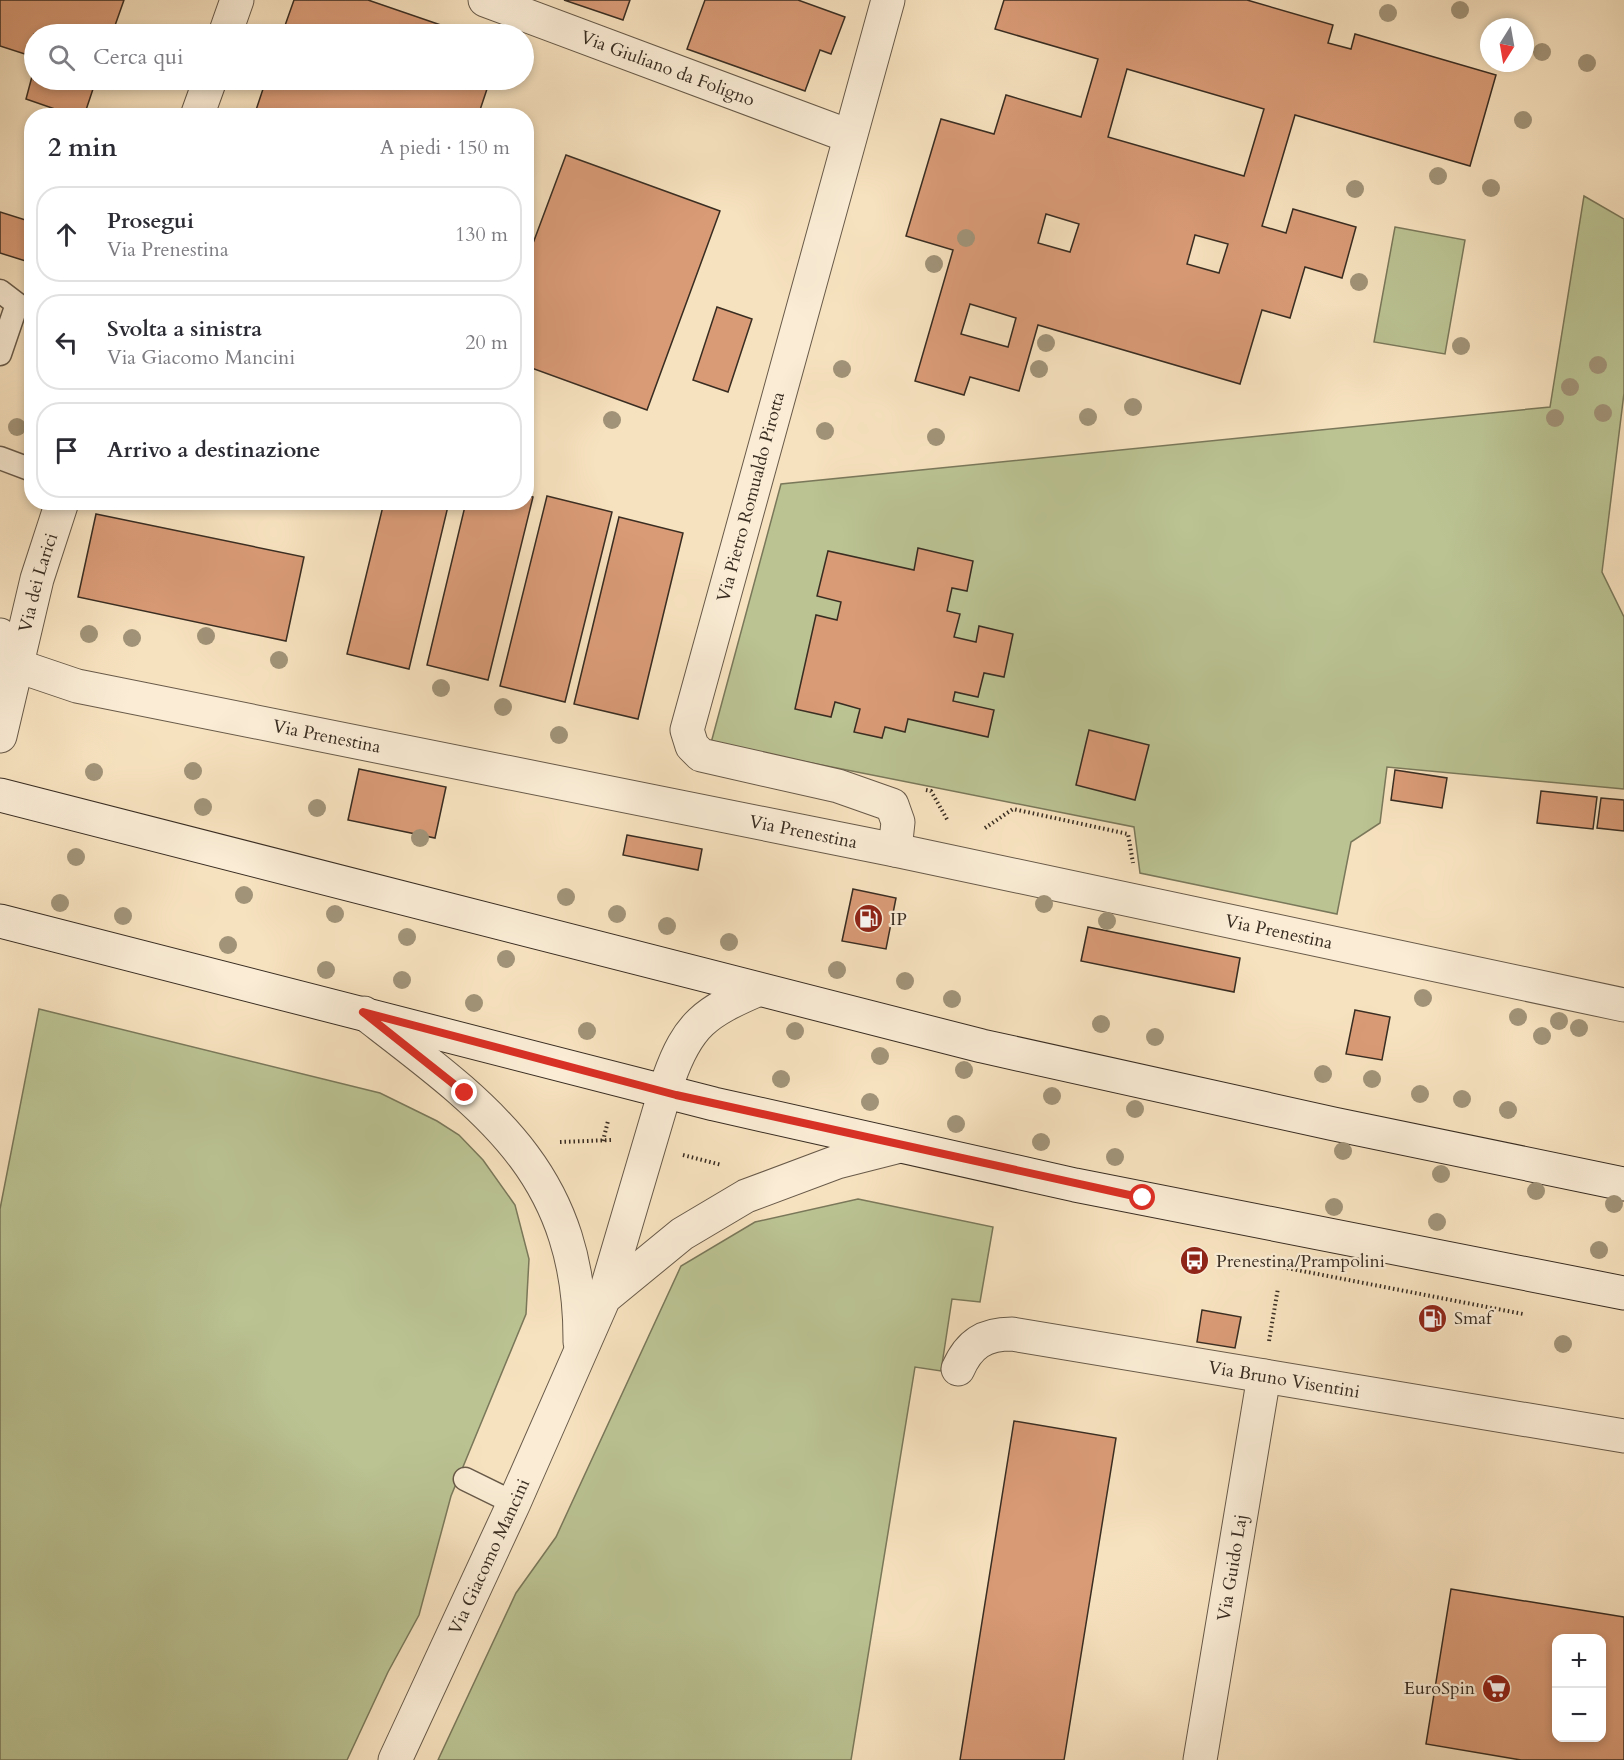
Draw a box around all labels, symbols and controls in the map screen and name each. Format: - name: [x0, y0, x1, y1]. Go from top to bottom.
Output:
- north arrow: [1480, 18, 1534, 72]
- search box: [24, 24, 534, 90]
- street label: Via Giuliano da Foligno: [577, 24, 759, 112]
- icon: search: [45, 41, 78, 74]
- text: Cerca qui: [93, 42, 183, 72]
- text: 2 min: [48, 130, 117, 165]
- text: A piedi · 150 m: [380, 134, 510, 161]
- text: Prosegui: [107, 206, 194, 236]
- icon: ahead: [50, 218, 83, 251]
- text: 130 m: [455, 221, 508, 248]
- text: Via Prenestina: [107, 236, 229, 263]
- text: Svolta a sinistra: [107, 314, 262, 344]
- icon: left: [50, 326, 83, 359]
- text: 20 m: [465, 329, 508, 356]
- text: Via Giacomo Mancini: [107, 344, 295, 371]
- street label: Via Pietro Romualdo Pirotta: [711, 389, 791, 605]
- icon: arrive: [50, 434, 83, 467]
- text: Arrivo a destinazione: [107, 435, 320, 465]
- street label: Via dei Larici: [12, 530, 64, 635]
- street label: Via Prenestina: [271, 713, 383, 759]
- street label: Via Prenestina: [747, 809, 860, 855]
- fuel station icon: IP: [853, 903, 885, 935]
- place label: IP: [890, 907, 907, 932]
- street label: Via Prenestina: [1223, 908, 1335, 955]
- route end: [451, 1079, 477, 1105]
- route start: [1129, 1184, 1155, 1210]
- bus stop icon: Prenestina/Prampolini: [1179, 1245, 1211, 1277]
- place label: Prenestina/Prampolini: [1216, 1249, 1385, 1274]
- fuel station icon: Smaf: [1417, 1302, 1449, 1334]
- place label: Smaf: [1454, 1306, 1495, 1331]
- street label: Via Bruno Visentini: [1206, 1354, 1362, 1404]
- street label: Via Giacomo Mancini: [442, 1475, 536, 1639]
- street label: Via Guido Laj: [1211, 1512, 1253, 1623]
- map controls: [1552, 1634, 1606, 1742]
- button: +: [1552, 1634, 1606, 1688]
- supermarket icon: EuroSpin: [1480, 1672, 1512, 1704]
- place label: EuroSpin: [1404, 1676, 1476, 1701]
- button: −: [1552, 1688, 1606, 1742]

